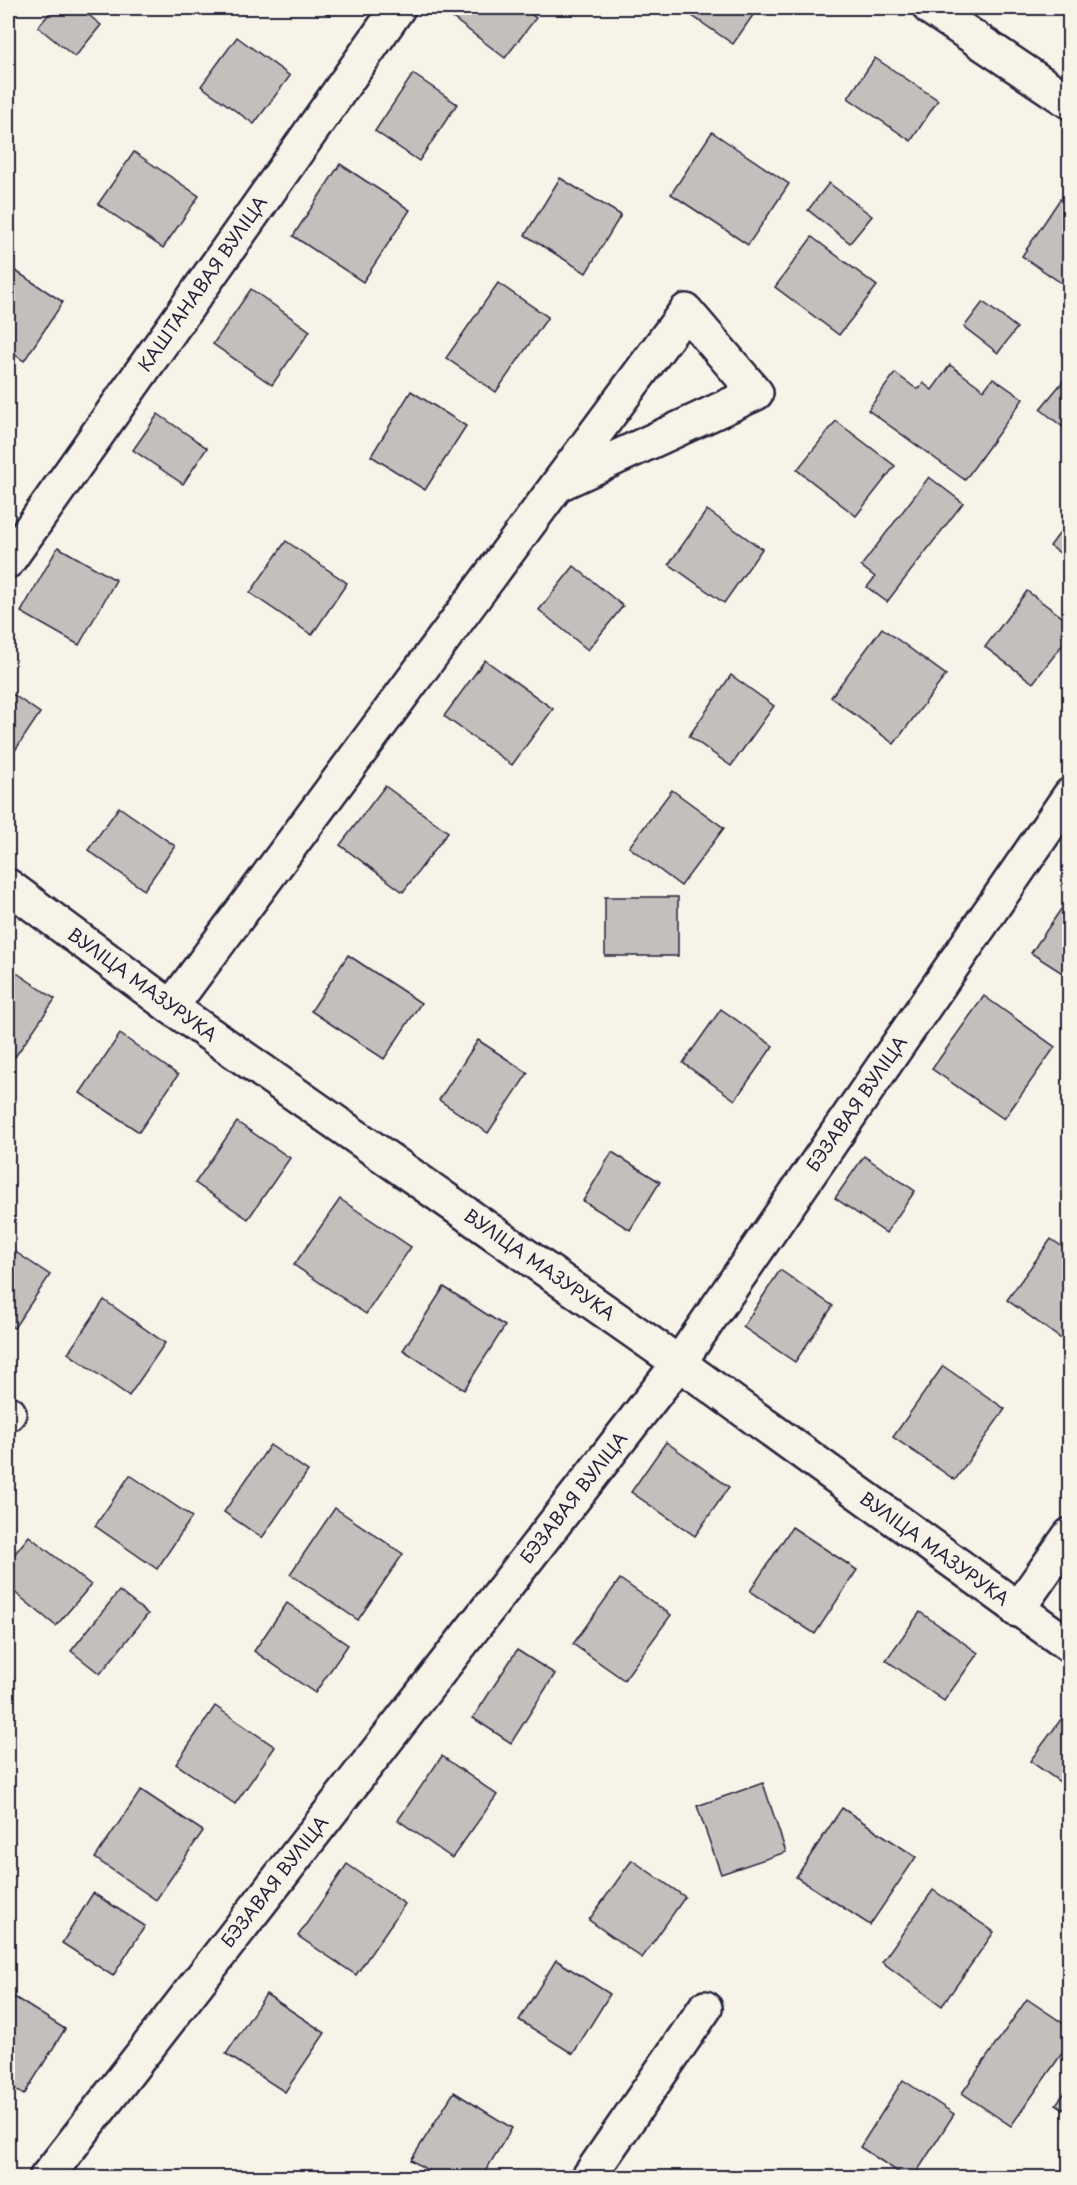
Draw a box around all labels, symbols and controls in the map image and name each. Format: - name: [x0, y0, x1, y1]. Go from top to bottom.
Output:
- street label: КАШТАНАВАЯ ВУЛІЦА: [131, 189, 273, 377]
- street label: ВУЛІЦА МАЗУРУКА: [62, 920, 223, 1047]
- street label: БЭЗАВАЯ ВУЛІЦА: [799, 1029, 913, 1177]
- street label: ВУЛІЦА МАЗУРУКА: [459, 1201, 621, 1326]
- street label: БЭЗАВАЯ ВУЛІЦА: [513, 1425, 633, 1569]
- street label: ВУЛІЦА МАЗУРУКА: [854, 1484, 1015, 1611]
- street label: БЭЗАВАЯ ВУЛІЦА: [214, 1809, 334, 1953]

